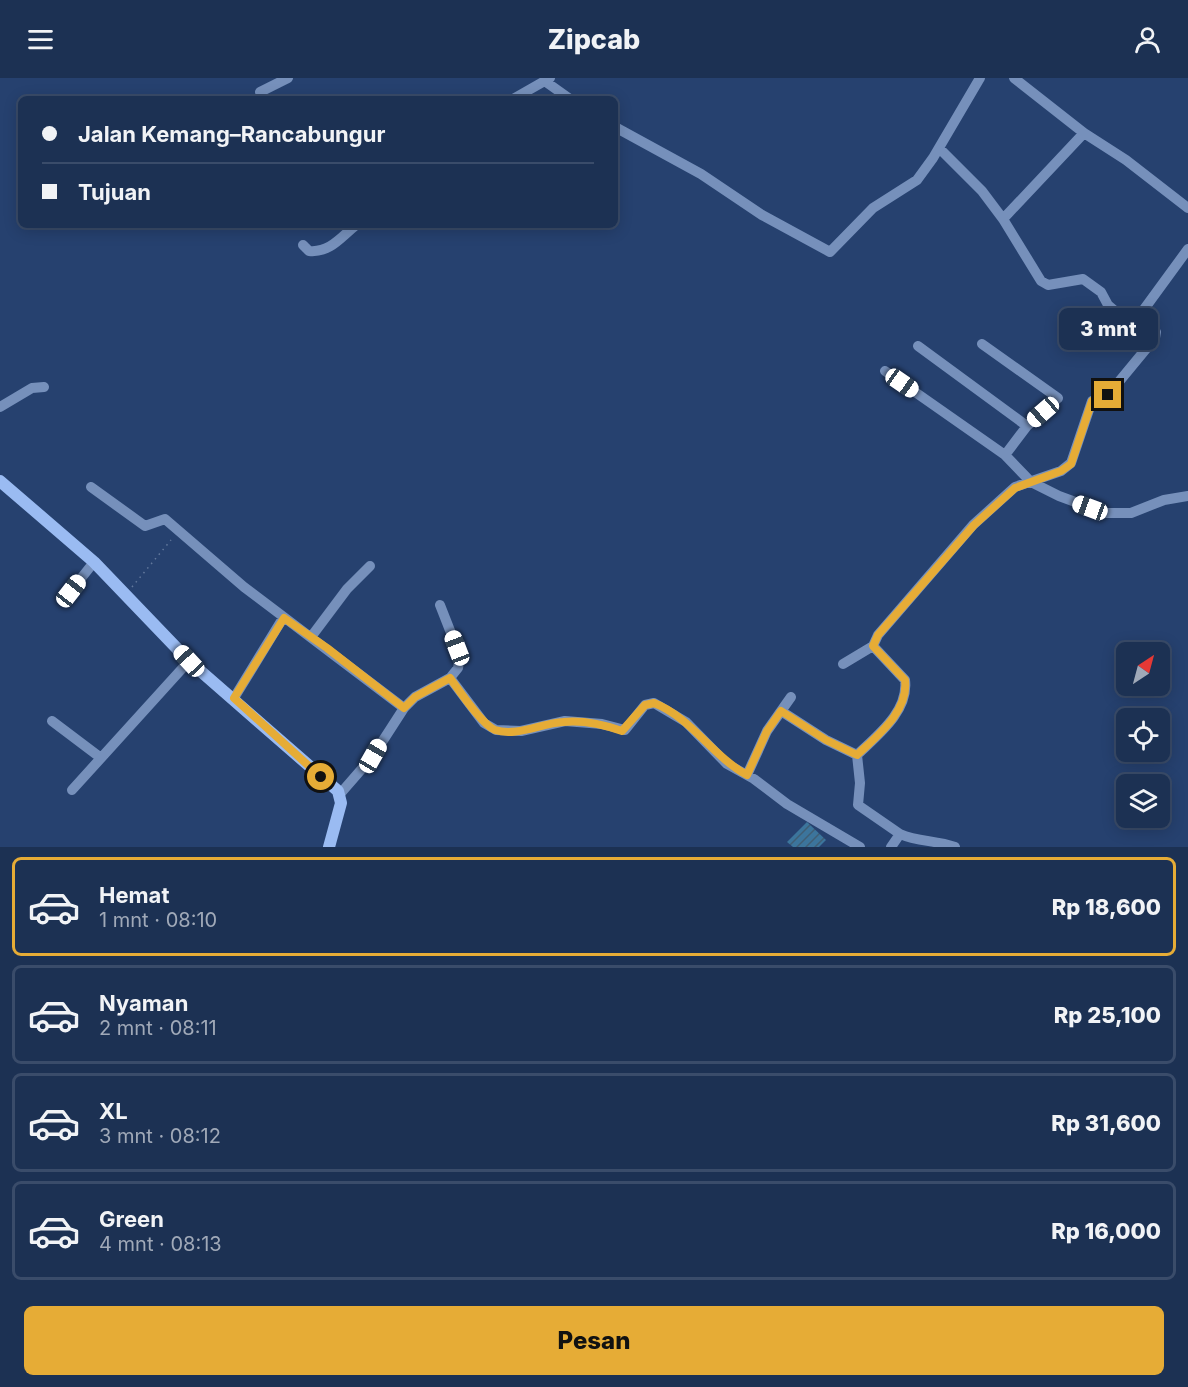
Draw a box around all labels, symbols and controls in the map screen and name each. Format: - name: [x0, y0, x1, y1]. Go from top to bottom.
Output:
- icon: menu: [24, 23, 57, 56]
- text: Zipcab: [548, 23, 640, 56]
- icon: person: [1131, 23, 1164, 56]
- text: Jalan Kemang–Rancabungur: [78, 121, 385, 147]
- text: Tujuan: [78, 179, 151, 205]
- callout: 3 mnt: [1058, 308, 1158, 350]
- text: 3 mnt: [1080, 317, 1137, 341]
- car: [882, 365, 922, 401]
- route end: [1094, 381, 1121, 408]
- car: [1024, 393, 1062, 431]
- car: [1070, 493, 1110, 523]
- car: [53, 571, 89, 611]
- car: [442, 628, 472, 668]
- car: [170, 642, 208, 680]
- north arrow: [1116, 642, 1170, 696]
- map controls: [1116, 642, 1170, 828]
- button: locate: [1116, 708, 1170, 762]
- car: [356, 736, 390, 776]
- route start: [307, 763, 334, 790]
- button: layers: [1116, 774, 1170, 828]
- icon: car: [27, 880, 81, 934]
- text: Hemat: [99, 882, 169, 908]
- text: Rp 18,600: [1052, 894, 1161, 920]
- text: 1 mnt · 08:10: [99, 908, 217, 932]
- icon: car: [27, 988, 81, 1042]
- text: Nyaman: [99, 990, 188, 1016]
- text: Rp 25,100: [1054, 1002, 1161, 1028]
- text: 2 mnt · 08:11: [99, 1016, 217, 1040]
- icon: car: [27, 1096, 81, 1150]
- text: XL: [99, 1098, 128, 1124]
- text: Rp 31,600: [1051, 1110, 1161, 1136]
- text: 3 mnt · 08:12: [99, 1124, 221, 1148]
- icon: car: [27, 1204, 81, 1258]
- text: Green: [99, 1206, 164, 1232]
- text: Rp 16,000: [1051, 1218, 1161, 1244]
- text: 4 mnt · 08:13: [99, 1232, 222, 1256]
- button: Pesan: [24, 1306, 1164, 1375]

